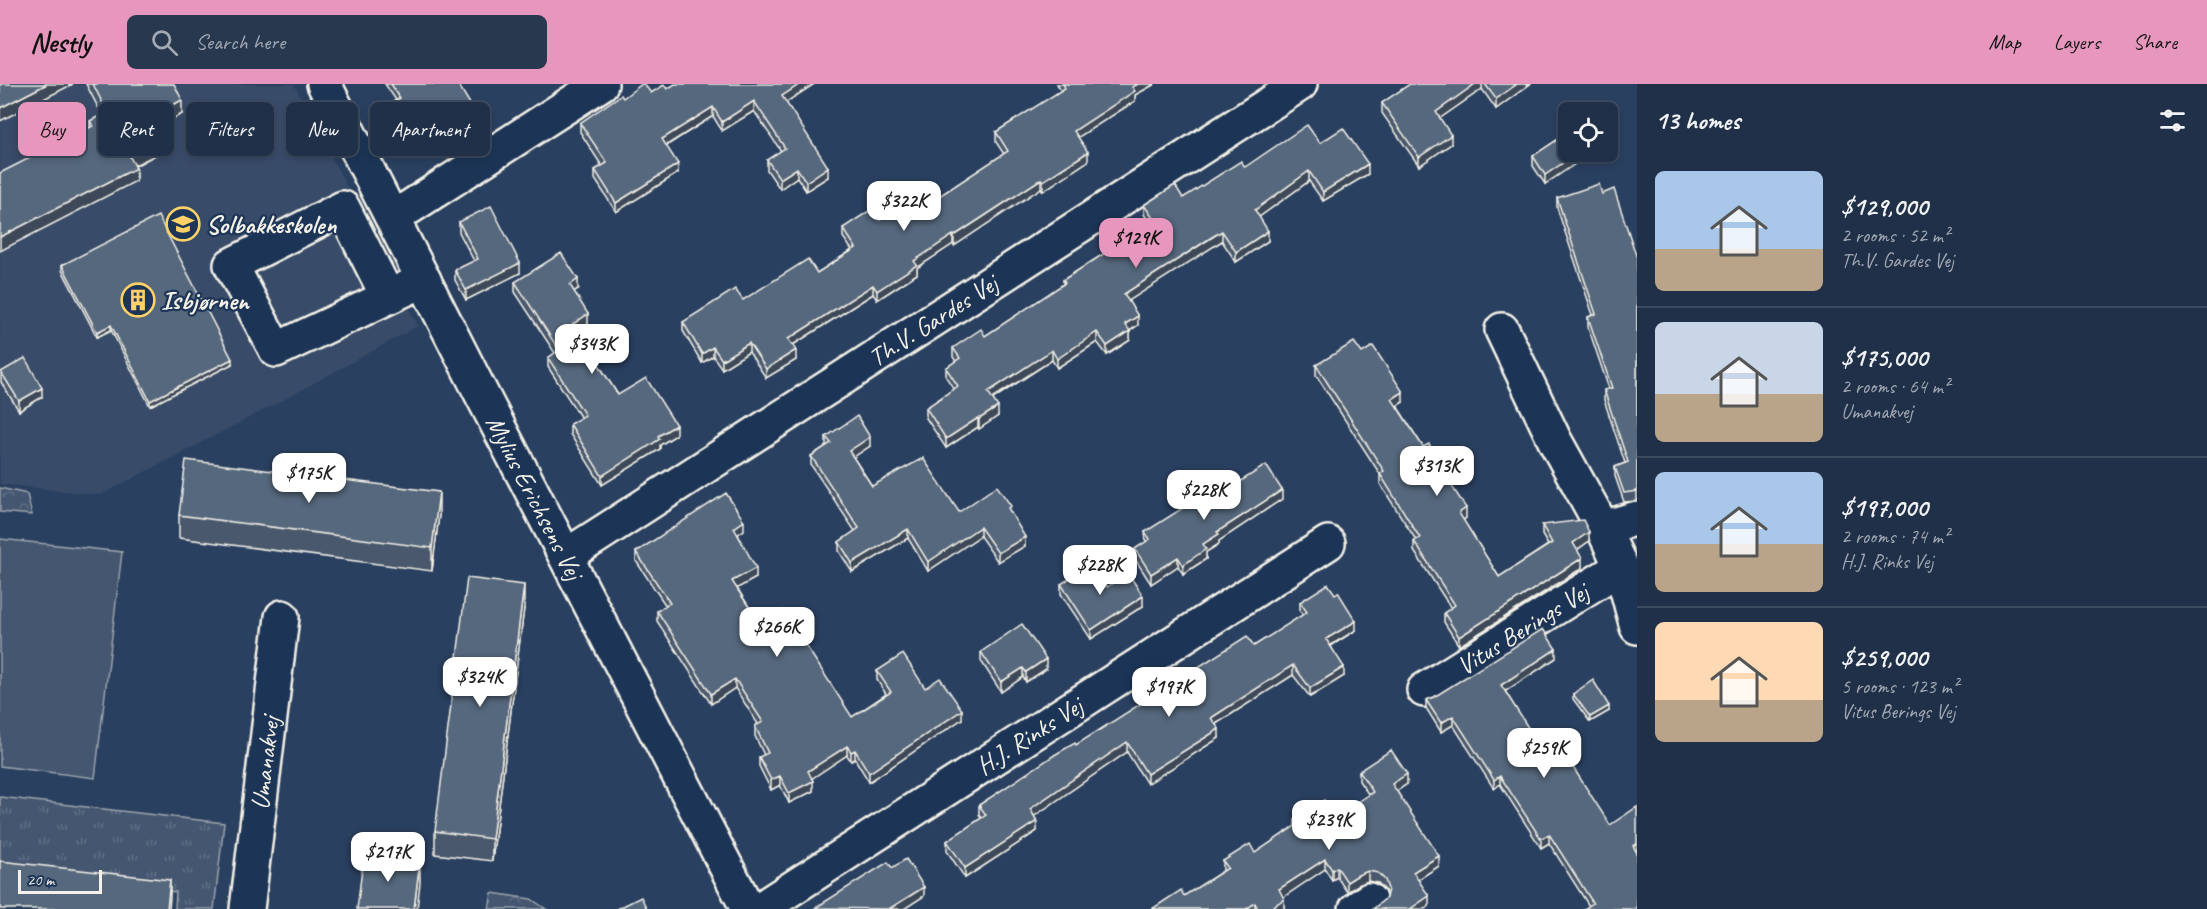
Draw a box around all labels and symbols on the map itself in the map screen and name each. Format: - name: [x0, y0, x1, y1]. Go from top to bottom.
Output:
- pin: $322K: [862, 181, 946, 232]
- school or university icon: Solbakkeskolen: [165, 206, 201, 242]
- place label: Solbakkeskolen: [206, 208, 338, 241]
- pin: $129K: [1094, 218, 1178, 269]
- street label: Th.V. Gardes Vej: [862, 266, 1006, 374]
- building icon: Isbjørnen: [120, 282, 156, 318]
- place label: Isbjørnen: [161, 284, 251, 317]
- pin: $343K: [550, 324, 634, 375]
- street label: Mylius Erichsens Vej: [478, 410, 592, 588]
- pin: $313K: [1395, 446, 1479, 497]
- pin: $175K: [267, 453, 351, 504]
- pin: $228K: [1162, 470, 1246, 521]
- pin: $228K: [1058, 545, 1142, 596]
- street label: Vitus Berings Vej: [1451, 574, 1597, 682]
- pin: $266K: [735, 607, 819, 658]
- pin: $324K: [438, 657, 522, 708]
- pin: $197K: [1127, 667, 1211, 718]
- street label: H.J. Rinks Vej: [970, 688, 1091, 783]
- street label: Umanakvej: [243, 711, 287, 811]
- pin: $259K: [1502, 728, 1586, 779]
- pin: $239K: [1287, 800, 1371, 851]
- pin: $217K: [346, 832, 430, 883]
- scale bar: [18, 867, 102, 894]

